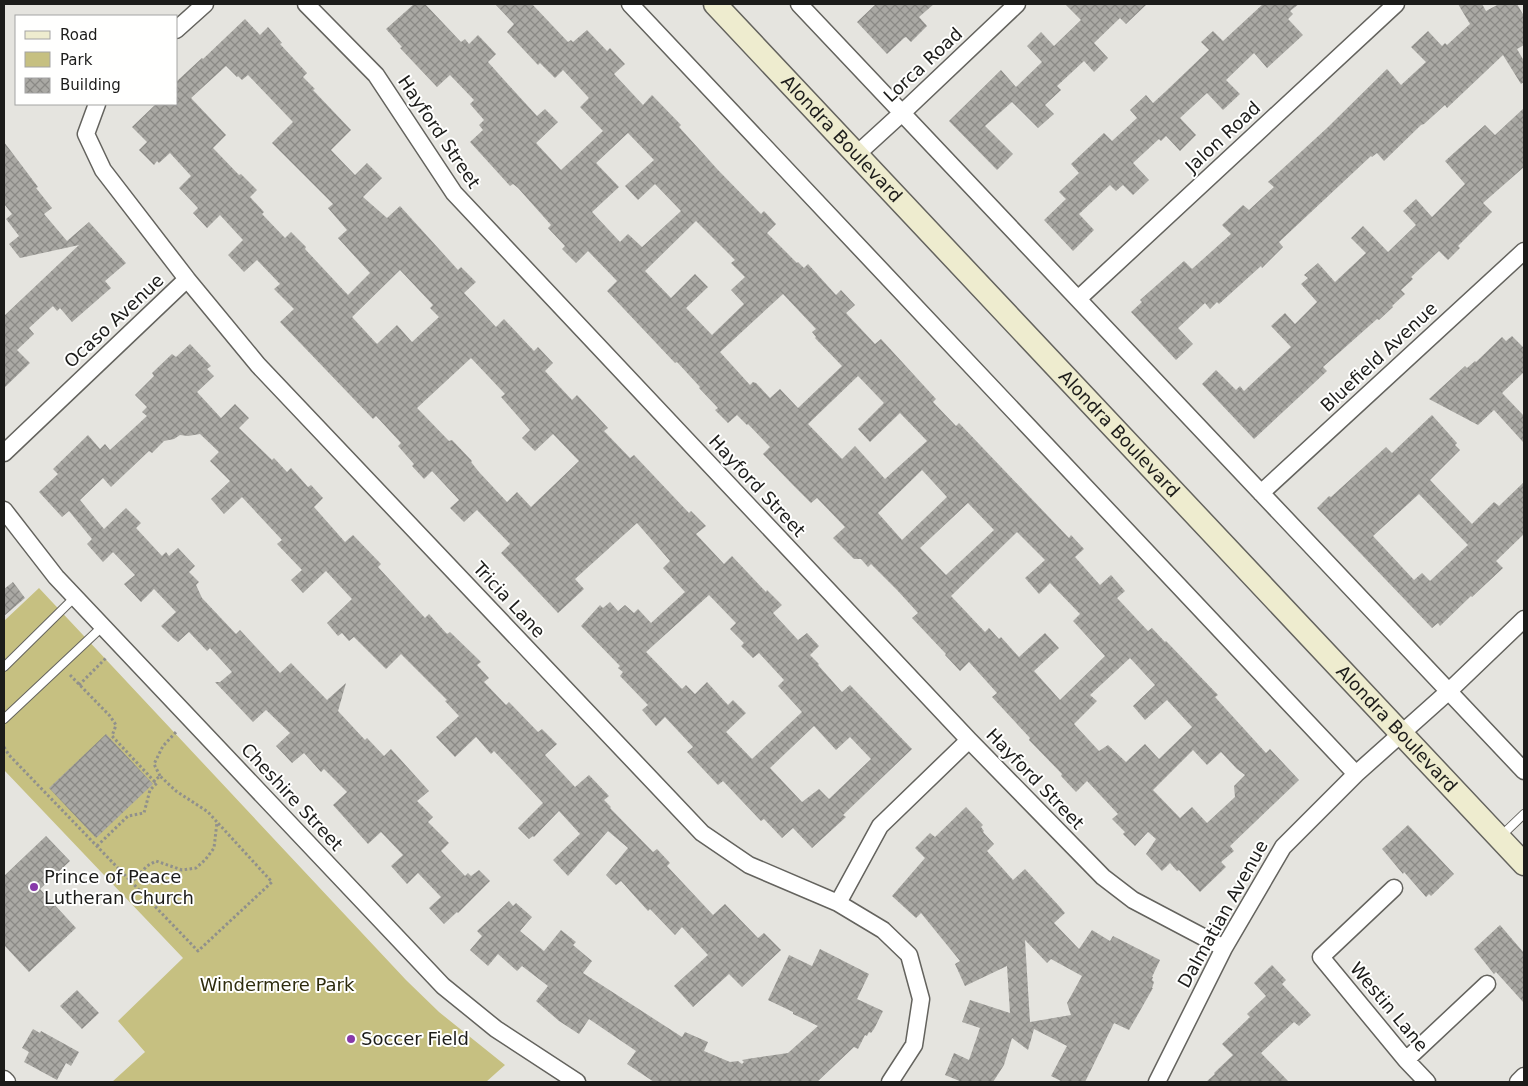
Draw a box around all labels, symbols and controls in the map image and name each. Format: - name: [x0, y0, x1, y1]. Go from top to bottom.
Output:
- legend: [15, 15, 178, 105]
- street label: Lorca Road: [879, 23, 966, 106]
- text: Road: [60, 26, 98, 44]
- text: Park: [60, 51, 93, 69]
- street label: Hayford Street: [394, 71, 485, 192]
- street label: Alondra Boulevard: [777, 71, 907, 206]
- text: Building: [60, 76, 121, 94]
- street label: Jalon Road: [1180, 97, 1264, 177]
- street label: Ocaso Avenue: [60, 269, 168, 372]
- street label: Bluefield Avenue: [1316, 297, 1441, 416]
- street label: Alondra Boulevard: [1055, 366, 1184, 501]
- street label: Hayford Street: [705, 430, 810, 541]
- street label: Tricia Lane: [468, 557, 550, 642]
- street label: Alondra Boulevard: [1332, 661, 1462, 796]
- street label: Hayford Street: [982, 724, 1089, 833]
- street label: Cheshire Street: [237, 739, 348, 855]
- street label: Dalmatian Avenue: [1173, 836, 1272, 991]
- place label: Prince of Peace Lutheran Church: [44, 866, 194, 908]
- marker: Prince of Peace Lutheran Church: [28, 881, 40, 893]
- street label: Westin Lane: [1346, 958, 1433, 1056]
- park label: Windermere Park: [200, 974, 355, 995]
- place label: Soccer Field: [361, 1028, 469, 1049]
- marker: Soccer Field: [345, 1033, 357, 1045]

